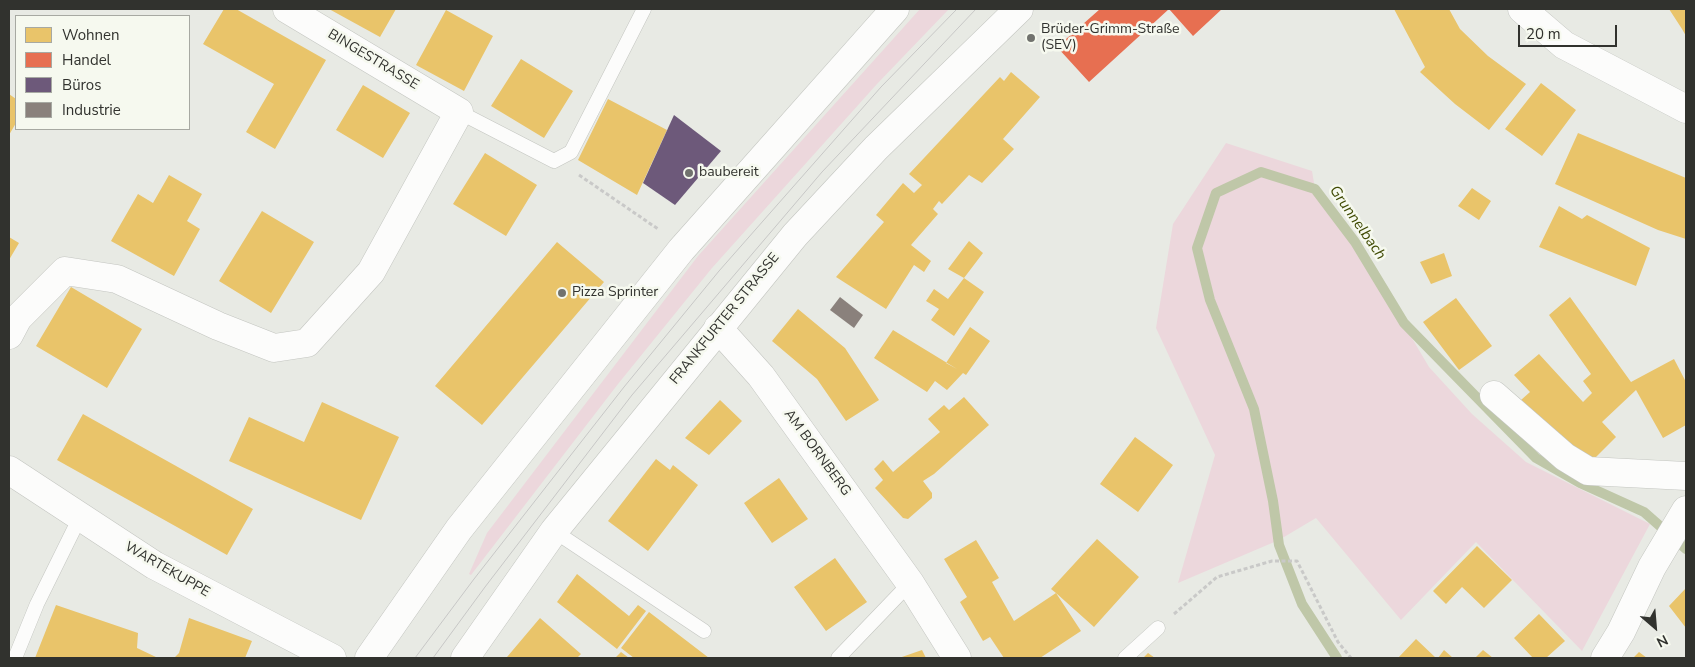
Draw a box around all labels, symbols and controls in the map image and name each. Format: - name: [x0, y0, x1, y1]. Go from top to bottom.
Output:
- legend: [15, 15, 190, 130]
- scale bar: [1520, 15, 1619, 47]
- place label: Brüder-Grimm-Straße (SEV): [1041, 22, 1180, 54]
- text: 20 m: [1526, 24, 1561, 44]
- text: Wohnen: [62, 25, 120, 45]
- street label: BINGESTRASSE: [324, 26, 422, 94]
- marker: Brüder-Grimm-Straße (SEV): [1025, 32, 1037, 44]
- text: Handel: [62, 50, 111, 70]
- text: Büros: [62, 75, 101, 95]
- text: Industrie: [62, 100, 121, 120]
- place label: baubereit: [699, 165, 759, 181]
- marker: baubereit: [683, 167, 695, 179]
- water label: Grunnelbach: [1325, 182, 1389, 264]
- street label: FRANKFURTER STRASSE: [667, 250, 783, 388]
- place label: Pizza Sprinter: [572, 285, 658, 301]
- marker: Pizza Sprinter: [556, 287, 568, 299]
- street label: AM BORNBERG: [780, 406, 854, 500]
- street label: WARTEKUPPE: [122, 539, 212, 601]
- north arrow: [1630, 602, 1680, 652]
- text: N: [1653, 630, 1671, 652]

